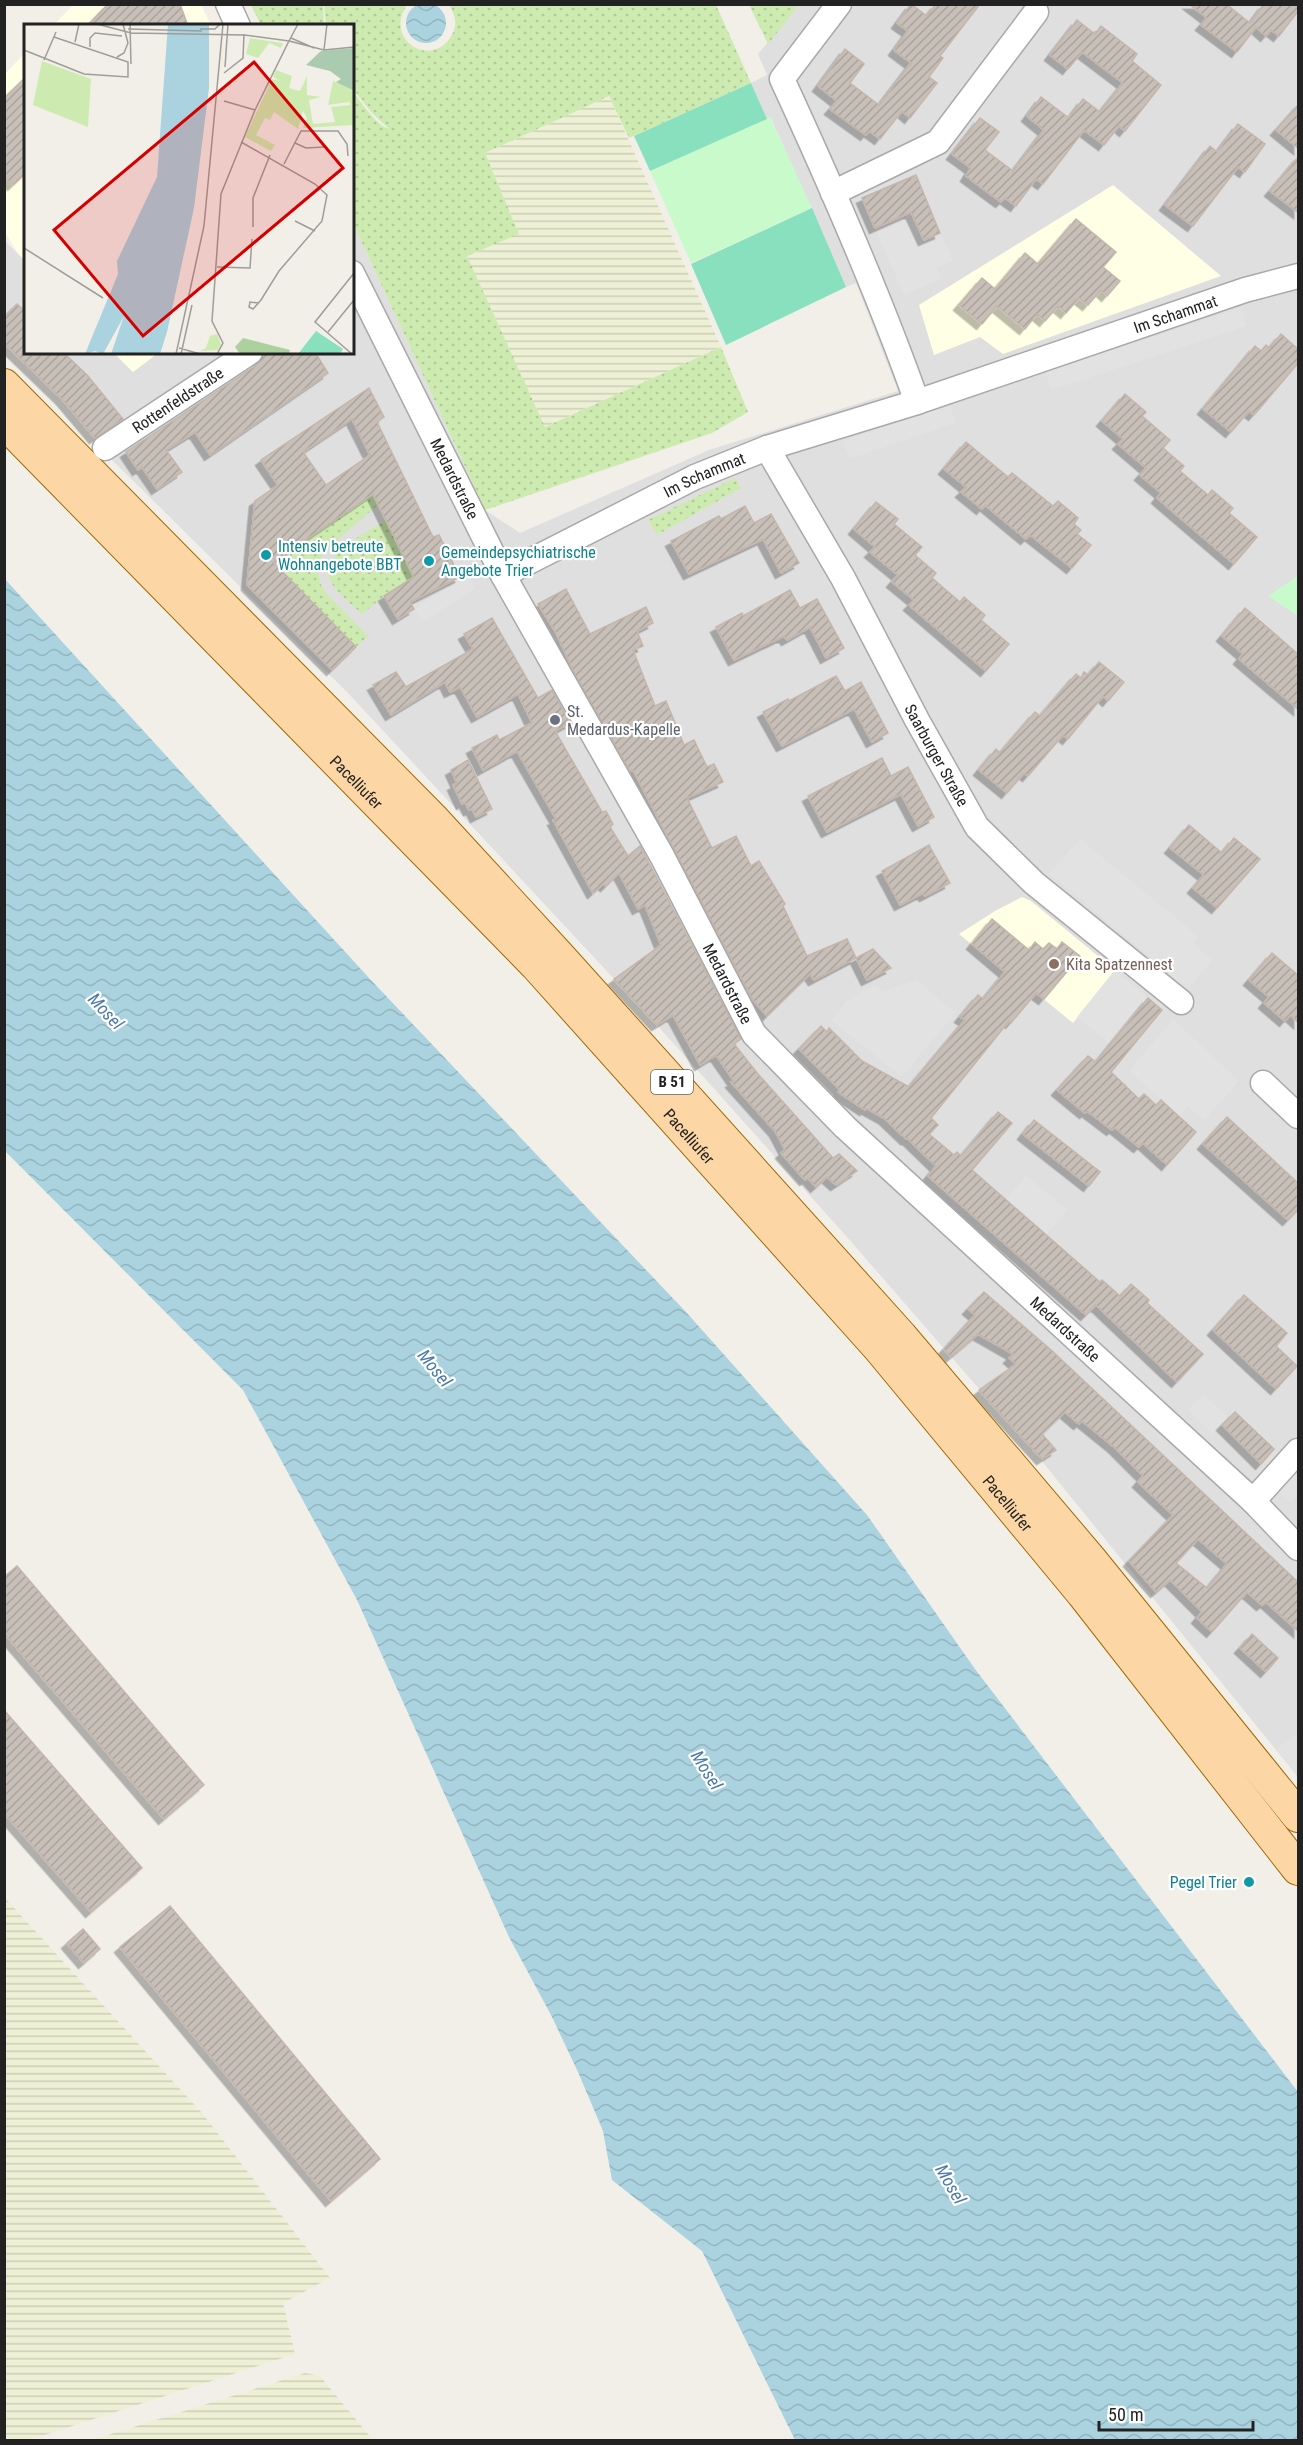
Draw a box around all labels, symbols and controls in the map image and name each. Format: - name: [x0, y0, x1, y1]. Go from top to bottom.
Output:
- inset map: [24, 24, 354, 354]
- street label: Im Schammat: [1131, 291, 1220, 337]
- street label: Rottenfeldstraße: [128, 363, 227, 437]
- street label: Medardstraße: [427, 435, 483, 522]
- street label: Im Schammat: [660, 448, 748, 501]
- place label: Intensiv betreute Wohnangebote BBT: [278, 537, 402, 574]
- place label: Gemeindepsychiatrische Angebote Trier: [441, 543, 596, 580]
- marker: Intensiv betreute Wohnangebote BBT: [259, 548, 273, 562]
- marker: Gemeindepsychiatrische Angebote Trier: [422, 554, 436, 568]
- street label: Saarburger Straße: [901, 701, 973, 809]
- place label: St. Medardus-Kapelle: [567, 702, 680, 739]
- marker: St. Medardus-Kapelle: [548, 713, 562, 727]
- street label: Pacelliufer: [326, 751, 387, 813]
- street label: Medardstraße: [699, 940, 757, 1027]
- place label: Kita Spatzennest: [1066, 955, 1173, 974]
- marker: Kita Spatzennest: [1047, 957, 1061, 971]
- water label: Mosel: [84, 988, 129, 1034]
- road number: B 51: [651, 1070, 693, 1094]
- street label: Pacelliufer: [660, 1105, 719, 1168]
- street label: Medardstraße: [1027, 1292, 1104, 1366]
- water label: Mosel: [414, 1345, 457, 1392]
- street label: Pacelliufer: [979, 1471, 1037, 1535]
- water label: Mosel: [687, 1747, 728, 1794]
- place label: Pegel Trier: [1170, 1873, 1237, 1892]
- marker: Pegel Trier: [1242, 1875, 1256, 1889]
- water label: Mosel: [931, 2161, 971, 2208]
- scale bar: [1099, 2394, 1254, 2432]
- text: 50 m: [1108, 2404, 1143, 2425]

